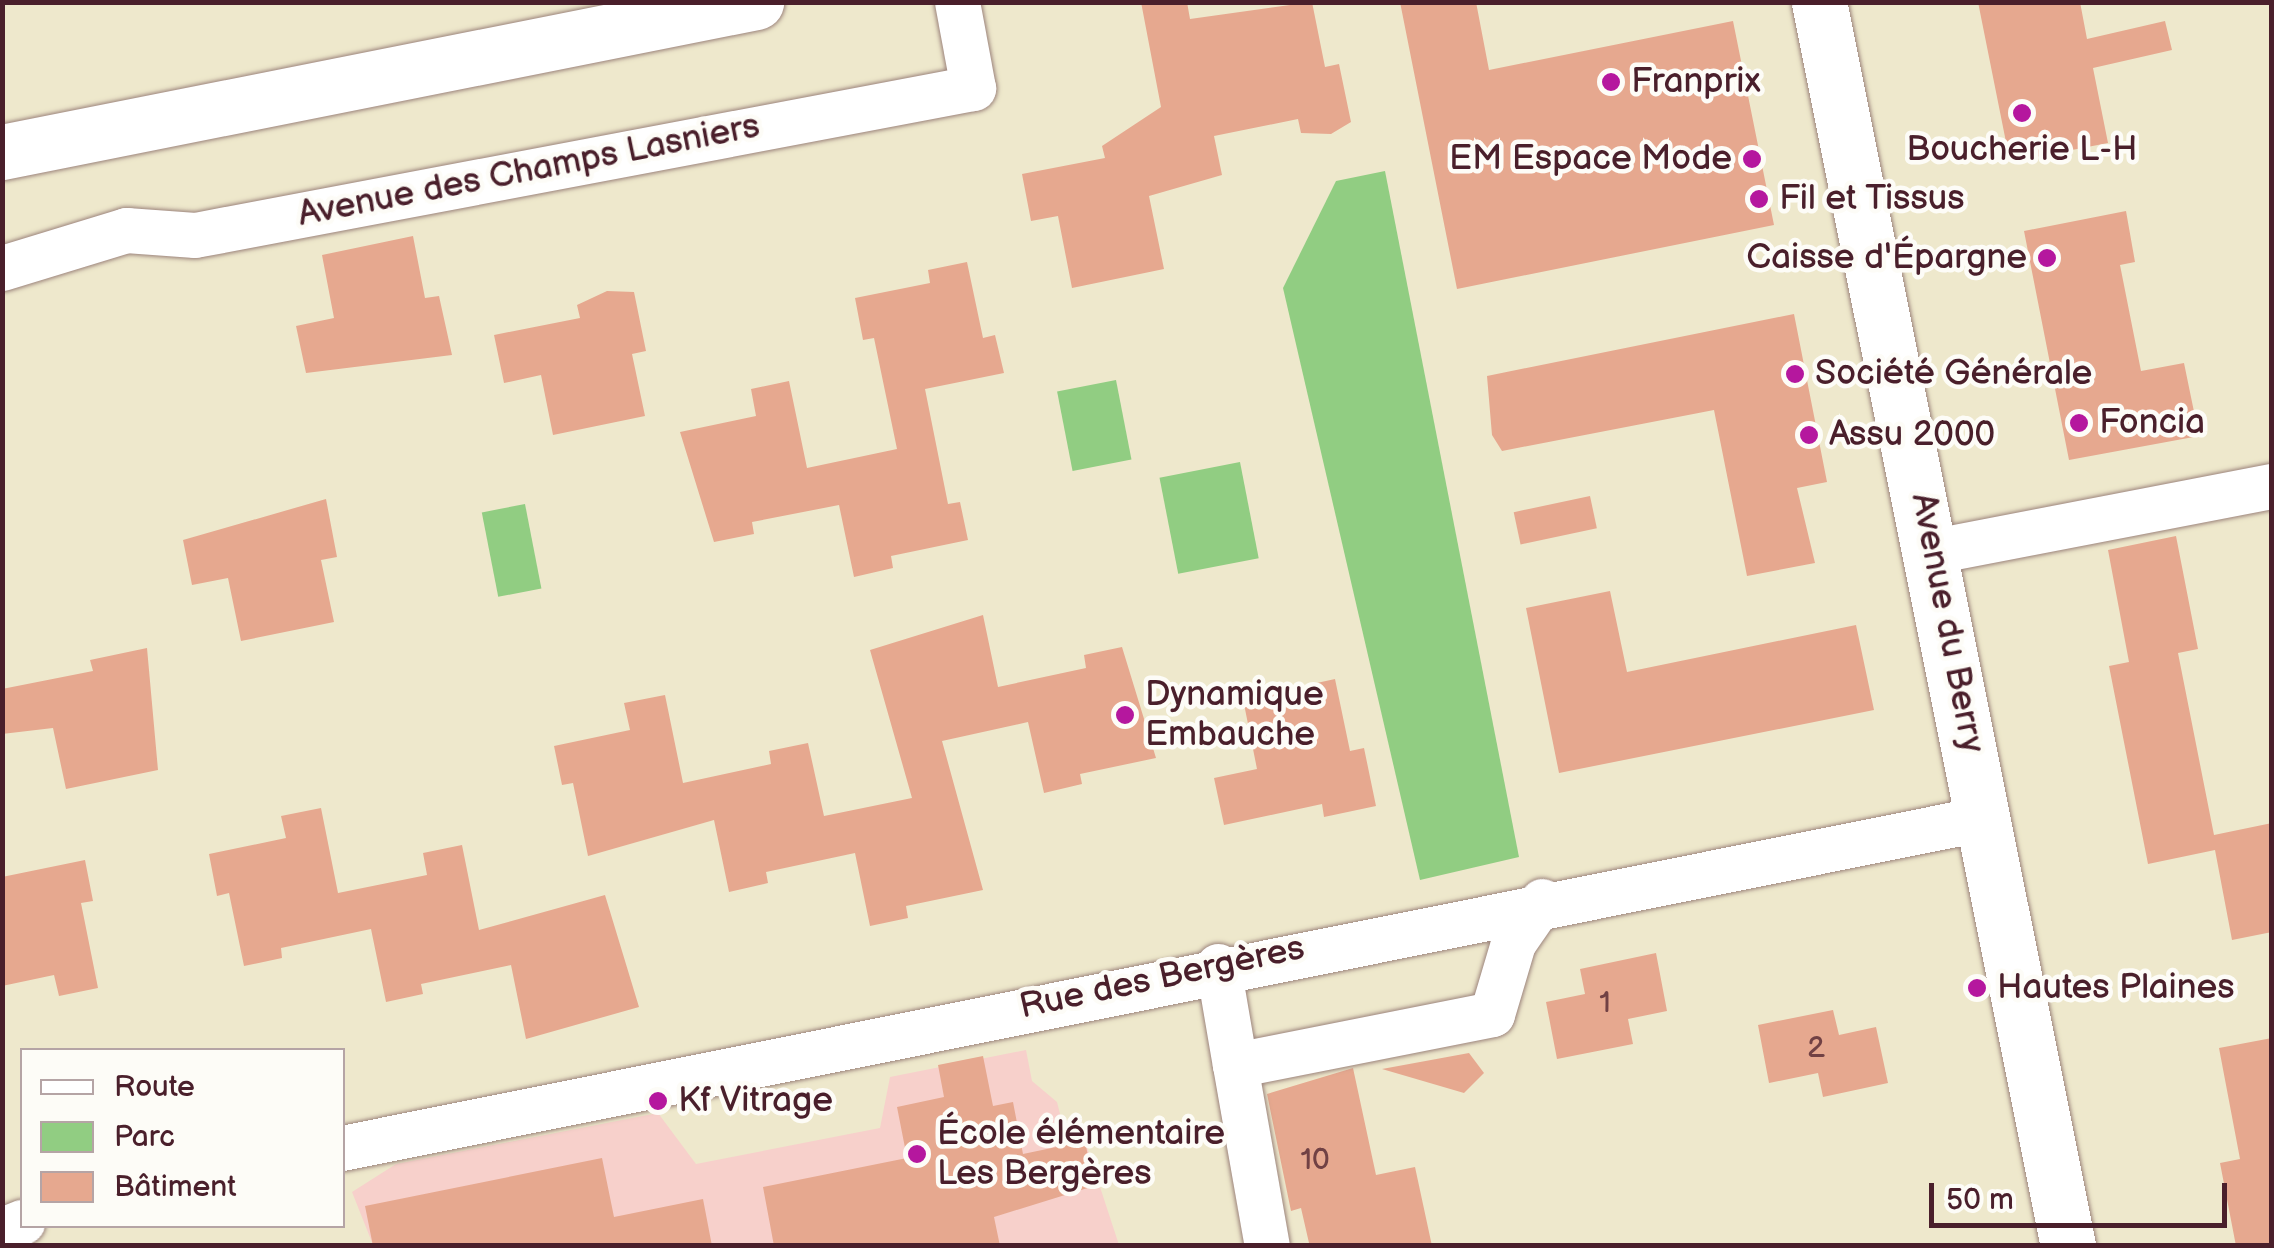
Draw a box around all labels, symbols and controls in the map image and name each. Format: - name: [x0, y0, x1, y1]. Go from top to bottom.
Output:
- place label: Franprix: [1631, 61, 1761, 103]
- marker: Franprix: [1600, 71, 1622, 93]
- marker: Boucherie L-H: [2011, 102, 2033, 124]
- street label: Avenue des Champs Lasniers: [295, 106, 763, 236]
- place label: Boucherie L-H: [1906, 129, 2138, 171]
- place label: EM Espace Mode: [1449, 138, 1732, 180]
- marker: EM Espace Mode: [1741, 148, 1763, 170]
- place label: Fil et Tissus: [1779, 178, 1966, 220]
- marker: Fil et Tissus: [1748, 188, 1770, 210]
- place label: Caisse d'Épargne: [1746, 237, 2027, 279]
- marker: Caisse d'Épargne: [2036, 247, 2058, 269]
- place label: Société Générale: [1815, 353, 2092, 395]
- marker: Société Générale: [1784, 363, 1806, 385]
- place label: Foncia: [2099, 402, 2205, 444]
- marker: Foncia: [2068, 412, 2090, 434]
- place label: Assu 2000: [1829, 414, 1995, 456]
- marker: Assu 2000: [1798, 424, 1820, 446]
- street label: Avenue du Berry: [1901, 490, 1993, 756]
- place label: Dynamique Embauche: [1145, 674, 1324, 756]
- marker: Dynamique Embauche: [1114, 704, 1136, 726]
- street label: Rue des Bergères: [1016, 927, 1308, 1029]
- place label: Hautes Plaines: [1997, 967, 2235, 1009]
- marker: Hautes Plaines: [1966, 977, 1988, 999]
- house number: 1: [1599, 985, 1611, 1021]
- house number: 2: [1807, 1030, 1825, 1066]
- legend: [20, 1048, 345, 1228]
- text: Route: [114, 1069, 195, 1105]
- place label: Kf Vitrage: [678, 1080, 834, 1122]
- marker: Kf Vitrage: [647, 1090, 669, 1112]
- place label: École élémentaire Les Bergères: [937, 1113, 1225, 1195]
- text: Parc: [114, 1119, 175, 1155]
- house number: 10: [1300, 1142, 1330, 1178]
- marker: École élémentaire Les Bergères: [906, 1143, 928, 1165]
- scale bar: [1934, 1163, 2232, 1225]
- text: Bâtiment: [114, 1169, 237, 1205]
- text: 50 m: [1946, 1182, 2014, 1218]

